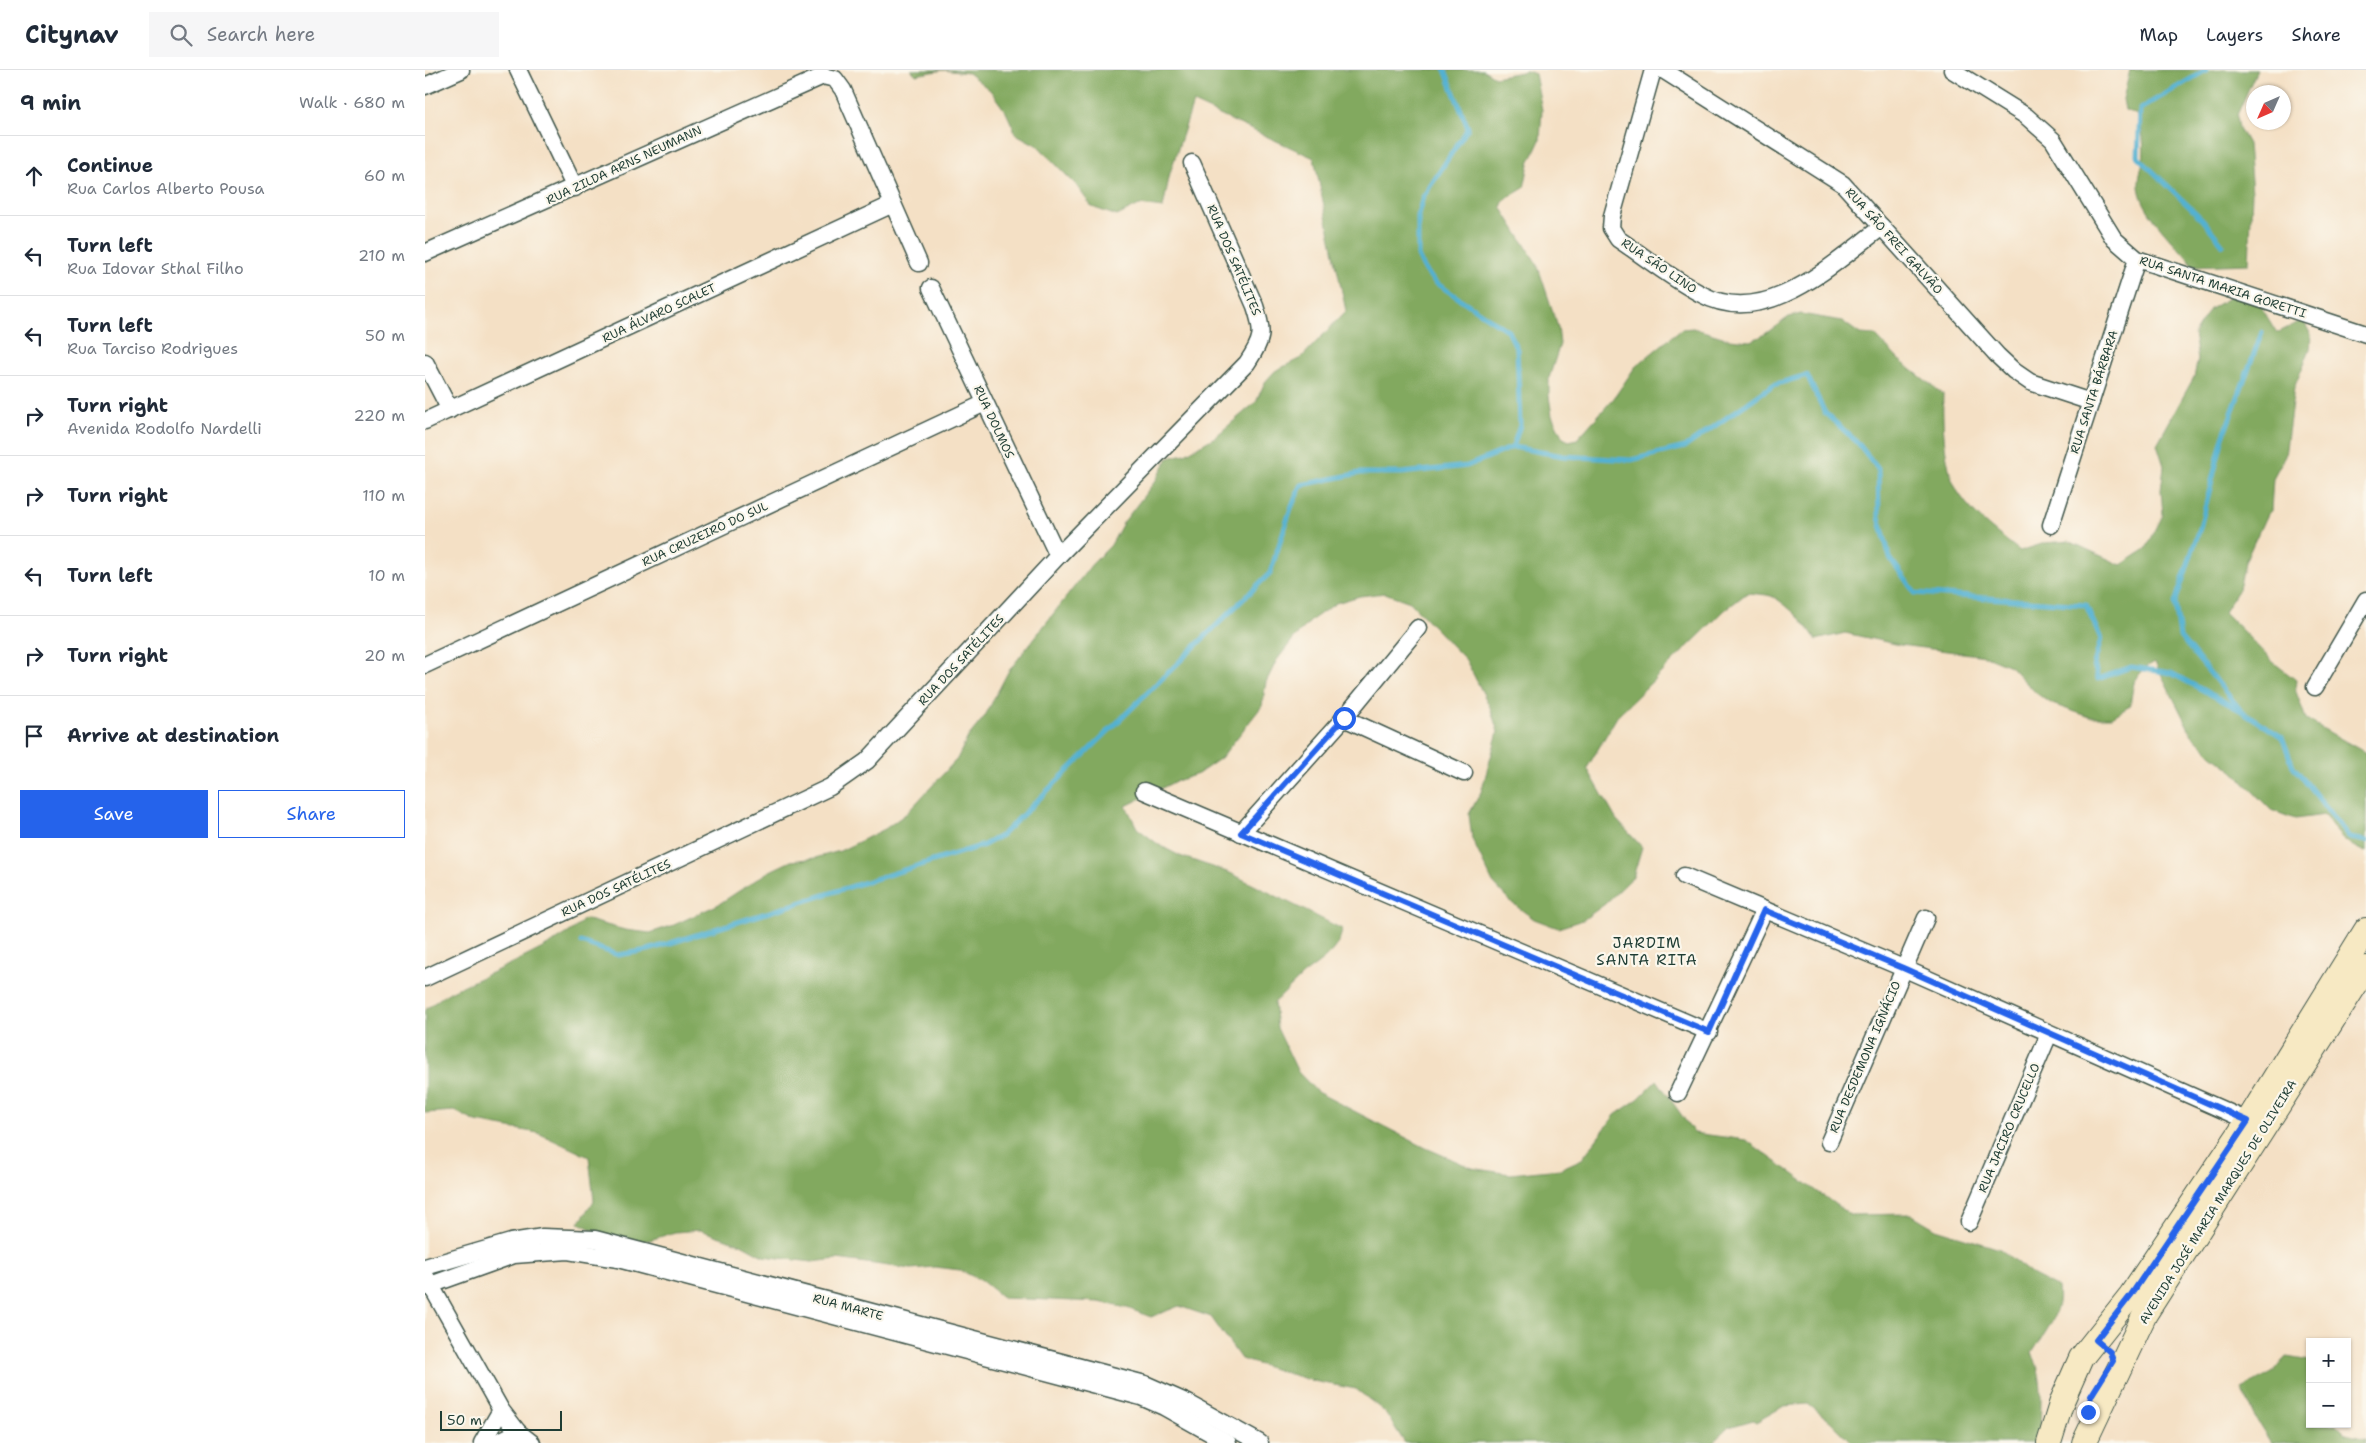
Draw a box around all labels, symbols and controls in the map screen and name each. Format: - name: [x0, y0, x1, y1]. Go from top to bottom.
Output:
- search box: [149, 12, 499, 57]
- text: Citynav: [25, 19, 119, 51]
- icon: search: [167, 21, 195, 49]
- text: Search here: [207, 22, 315, 47]
- text: Map: [2140, 23, 2178, 47]
- text: Layers: [2206, 23, 2263, 47]
- text: Share: [2291, 23, 2341, 47]
- north arrow: [2246, 85, 2291, 130]
- text: 9 min: [20, 89, 81, 117]
- text: Walk · 680 m: [299, 92, 405, 113]
- street label: RUA ZILDA ARNS NEUMANN: [544, 122, 704, 208]
- text: Continue: [67, 153, 153, 178]
- icon: ahead: [20, 162, 48, 190]
- text: 60 m: [364, 165, 405, 186]
- text: Rua Carlos Alberto Pousa: [67, 178, 265, 199]
- street label: RUA SÃO FREI GALVÃO: [1842, 184, 1946, 298]
- street label: RUA DOS SATÉLITES: [1203, 202, 1265, 318]
- text: Turn left: [67, 233, 153, 258]
- street label: RUA SÃO LINO: [1618, 235, 1700, 297]
- icon: left: [20, 242, 48, 270]
- text: 210 m: [358, 245, 405, 266]
- street label: RUA SANTA MARIA GORETTI: [2137, 252, 2309, 322]
- text: Rua Idovar Sthal Filho: [67, 258, 244, 279]
- street label: RUA ÁLVARO SCALET: [600, 279, 719, 346]
- text: Turn left: [67, 313, 153, 338]
- icon: left: [20, 322, 48, 350]
- text: 50 m: [365, 325, 405, 346]
- street label: RUA SANTA BÁRBARA: [2066, 328, 2122, 456]
- text: Rua Tarciso Rodrigues: [67, 338, 238, 359]
- street label: RUA DOLMOS: [970, 383, 1018, 461]
- text: Turn right: [67, 393, 168, 418]
- icon: right: [20, 402, 48, 430]
- text: 220 m: [353, 405, 405, 426]
- text: Avenida Rodolfo Nardelli: [67, 418, 262, 439]
- icon: right: [20, 482, 48, 510]
- text: Turn right: [67, 483, 168, 508]
- text: 110 m: [362, 485, 405, 506]
- street label: RUA CRUZEIRO DO SUL: [640, 498, 771, 570]
- icon: left: [20, 562, 48, 590]
- text: Turn left: [67, 563, 153, 588]
- text: 10 m: [368, 565, 405, 586]
- street label: RUA DOS SATÉLITES: [915, 611, 1008, 709]
- icon: right: [20, 642, 48, 670]
- text: Turn right: [67, 643, 168, 668]
- text: 20 m: [364, 645, 405, 666]
- route start: [1333, 707, 1356, 730]
- icon: arrive: [20, 722, 48, 750]
- text: Arrive at destination: [67, 723, 279, 748]
- button: Save: [20, 790, 208, 838]
- button: Share: [218, 790, 405, 838]
- street label: RUA DOS SATÉLITES: [559, 855, 674, 920]
- district label: JARDIM SANTA RITA: [1596, 933, 1698, 970]
- street label: RUA DESDEMONA IGNÁCIO: [1826, 979, 1904, 1135]
- street label: RUA JACIRO CRUCELLO: [1974, 1061, 2044, 1195]
- street label: AVENIDA JOSÉ MARIA MARQUES DE OLIVEIRA: [2136, 1077, 2300, 1327]
- street label: RUA MARTE: [811, 1290, 885, 1324]
- map controls: [2306, 1338, 2351, 1428]
- button: +: [2306, 1338, 2351, 1383]
- button: −: [2306, 1383, 2351, 1428]
- route end: [2077, 1401, 2100, 1424]
- scale bar: [440, 1408, 563, 1431]
- text: 50 m: [447, 1411, 482, 1429]

